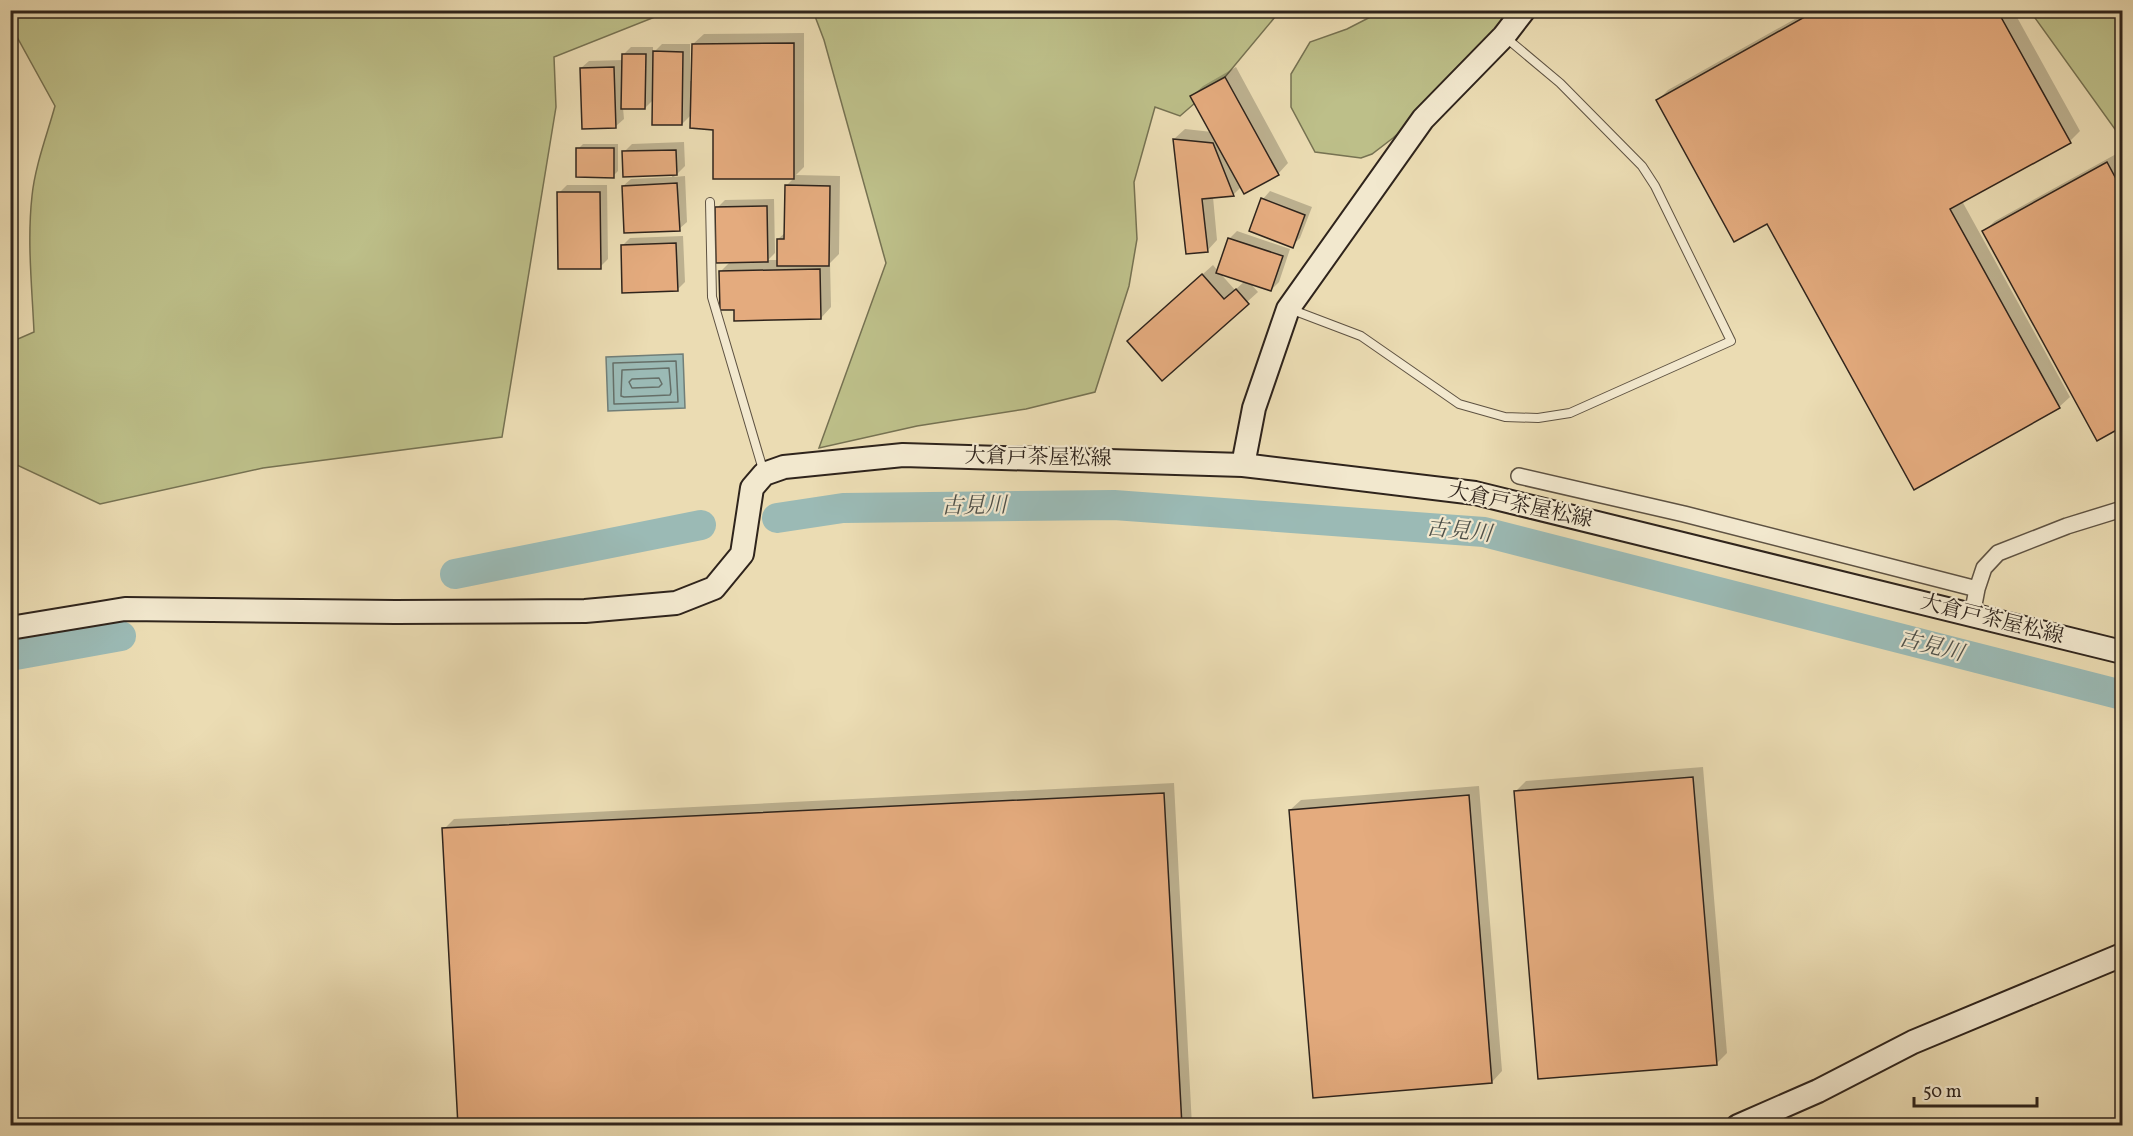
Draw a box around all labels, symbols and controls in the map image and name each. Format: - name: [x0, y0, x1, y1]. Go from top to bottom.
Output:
- street label: 大倉戸茶屋松線: [964, 442, 1112, 474]
- street label: 大倉戸茶屋松線: [1445, 477, 1595, 535]
- water label: 古見川: [941, 491, 1009, 523]
- water label: 古見川: [1425, 513, 1495, 551]
- street label: 大倉戸茶屋松線: [1917, 588, 2067, 652]
- water label: 古見川: [1895, 624, 1969, 671]
- scale bar: [1914, 1070, 2037, 1108]
- text: 50 m: [1923, 1080, 1962, 1105]

